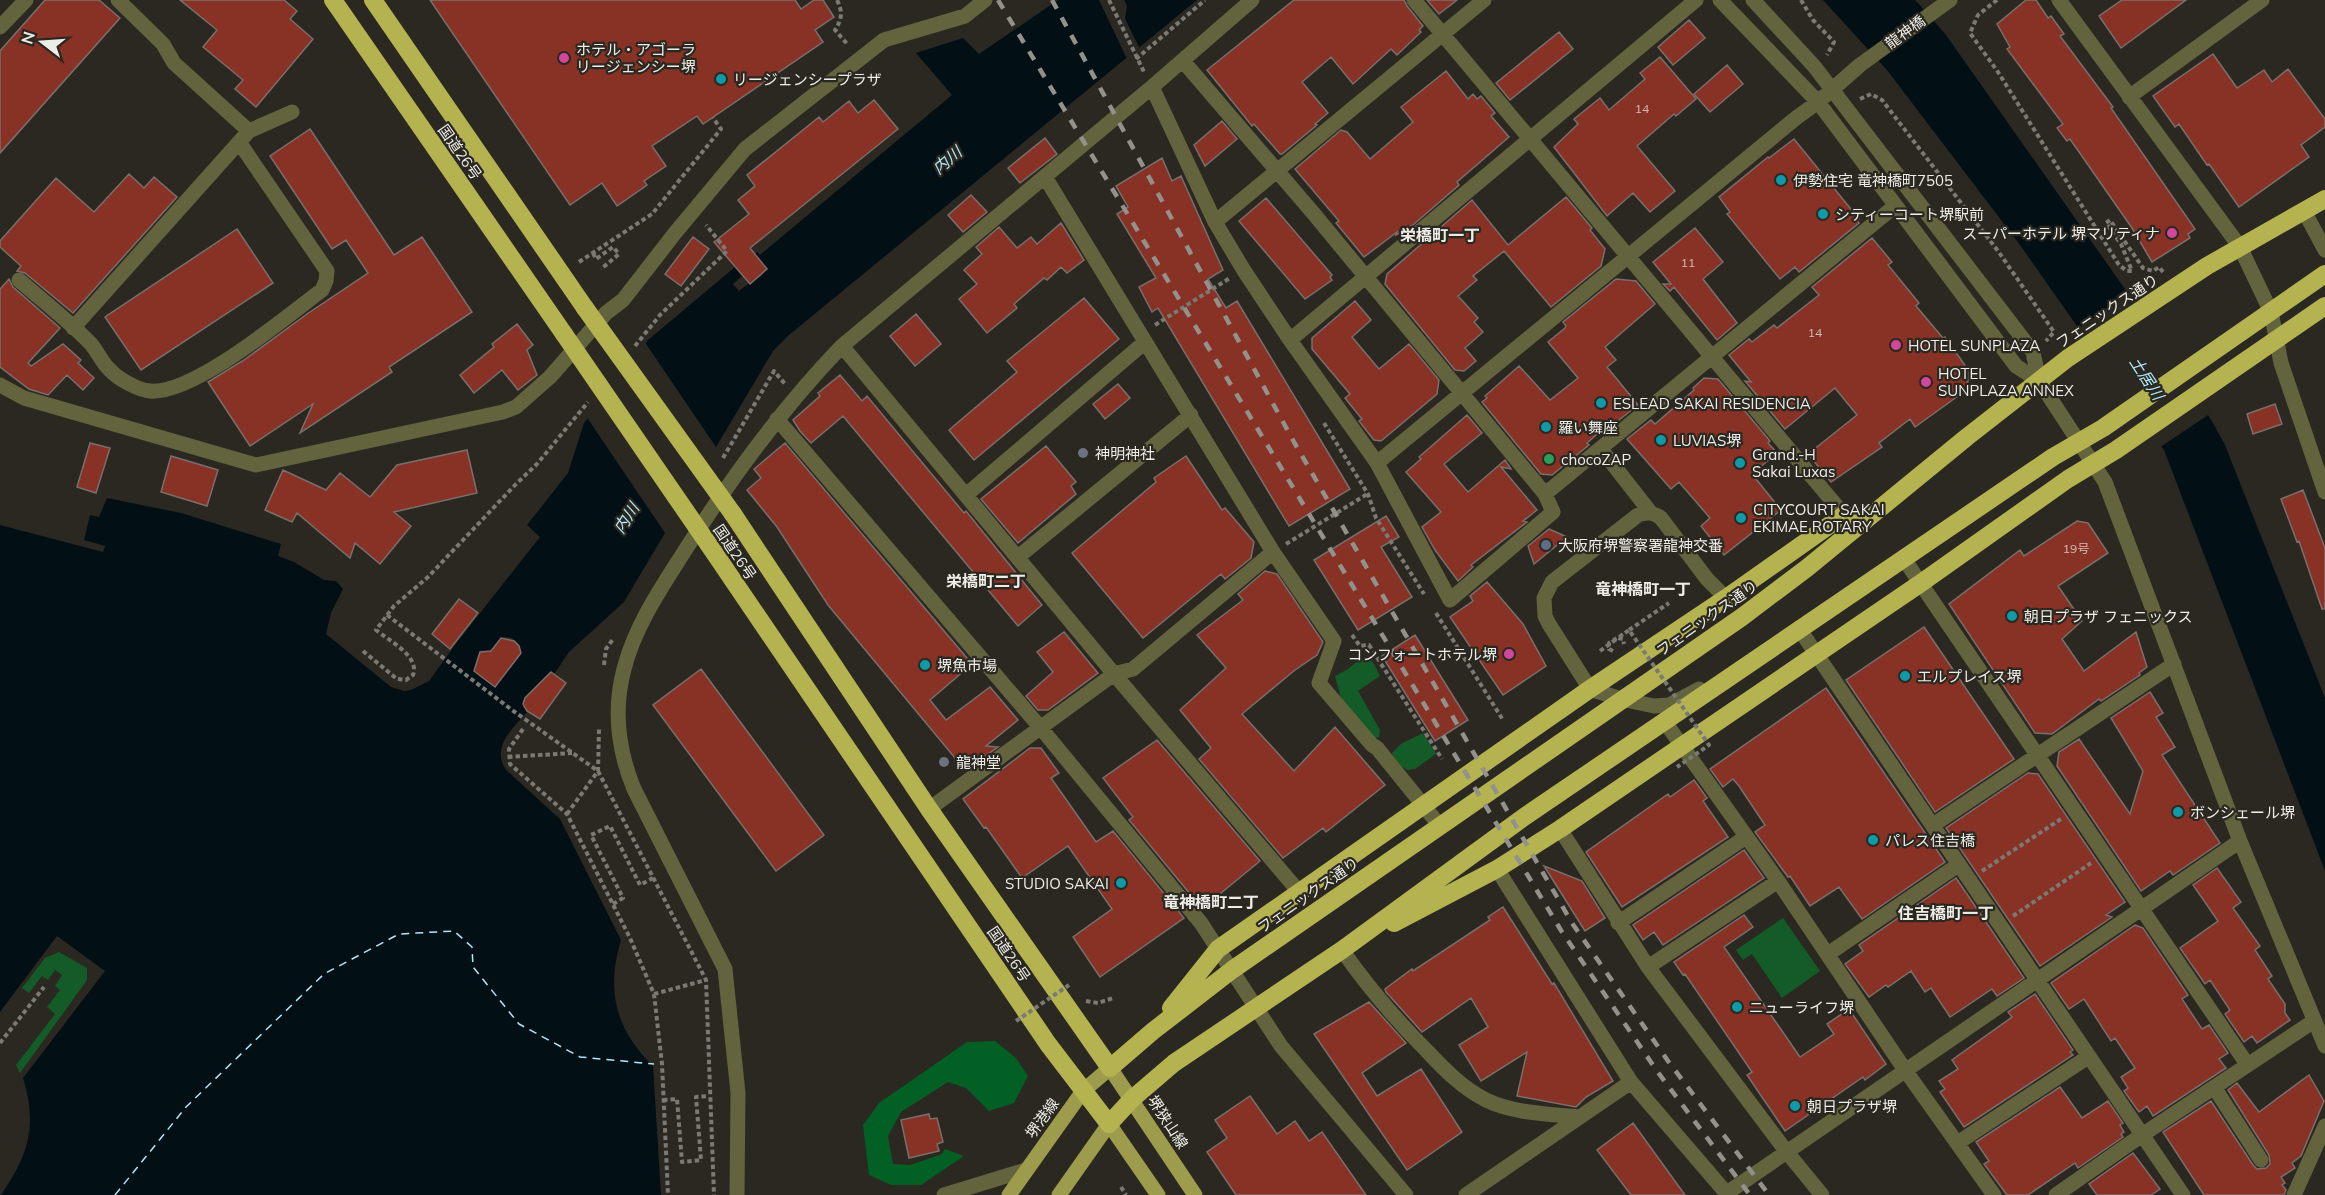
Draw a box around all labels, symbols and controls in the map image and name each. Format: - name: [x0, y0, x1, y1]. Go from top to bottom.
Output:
- street label: 龍神橋: [1881, 11, 1929, 53]
- north arrow: [12, 12, 72, 72]
- text: N: [16, 29, 39, 46]
- place label: ホテル・アゴーラ リージェンシー堺: [576, 40, 696, 76]
- marker: ホテル・アゴーラ リージェンシー堺: [557, 51, 571, 65]
- place label: リージェンシープラザ: [733, 70, 882, 89]
- marker: リージェンシープラザ: [714, 72, 728, 86]
- house number: 14: [1635, 101, 1649, 116]
- street label: 国道26号: [434, 121, 486, 183]
- water label: 内川: [928, 141, 967, 178]
- place label: 伊勢住宅 竜神橋町7505: [1793, 171, 1953, 190]
- marker: 伊勢住宅 竜神橋町7505: [1774, 173, 1788, 187]
- place label: シティーコート堺駅前: [1835, 205, 1984, 224]
- marker: シティーコート堺駅前: [1816, 207, 1830, 221]
- place label: スーパーホテル 堺マリティナ: [1962, 224, 2160, 243]
- district label: 栄橋町一丁: [1400, 225, 1480, 245]
- marker: スーパーホテル 堺マリティナ: [2165, 226, 2179, 240]
- house number: 11: [1681, 255, 1695, 270]
- street label: フェニックス通り: [2052, 270, 2162, 352]
- house number: 14: [1808, 325, 1822, 340]
- place label: HOTEL SUNPLAZA: [1908, 336, 2040, 355]
- marker: HOTEL SUNPLAZA: [1889, 338, 1903, 352]
- water label: 土居川: [2126, 352, 2170, 405]
- place label: HOTEL SUNPLAZA ANNEX: [1938, 364, 2074, 400]
- marker: HOTEL SUNPLAZA ANNEX: [1919, 375, 1933, 389]
- place label: ESLEAD SAKAI RESIDENCIA: [1613, 394, 1811, 413]
- marker: ESLEAD SAKAI RESIDENCIA: [1594, 396, 1608, 410]
- place label: 羅い舞座: [1558, 418, 1618, 437]
- marker: 羅い舞座: [1539, 420, 1553, 434]
- place label: LUVIAS堺: [1673, 431, 1741, 450]
- marker: LUVIAS堺: [1654, 433, 1668, 447]
- place label: 神明神社: [1095, 444, 1155, 463]
- place label: Grand.-H Sakai Luxas: [1752, 445, 1836, 481]
- marker: 神明神社: [1076, 446, 1090, 460]
- place label: chocoZAP: [1561, 450, 1631, 469]
- marker: chocoZAP: [1542, 452, 1556, 466]
- marker: Grand.-H Sakai Luxas: [1733, 456, 1747, 470]
- water label: 内川: [609, 497, 644, 537]
- place label: CITYCOURT SAKAI EKIMAE ROTARY: [1753, 500, 1885, 536]
- marker: CITYCOURT SAKAI EKIMAE ROTARY: [1734, 511, 1748, 525]
- street label: 国道26号: [710, 521, 760, 583]
- place label: 大阪府堺警察署龍神交番: [1558, 536, 1723, 555]
- marker: 大阪府堺警察署龍神交番: [1539, 538, 1553, 552]
- house number: 19号: [2063, 541, 2089, 556]
- district label: 栄橋町二丁: [946, 571, 1026, 591]
- street label: フェニックス通り: [1653, 576, 1761, 660]
- district label: 竜神橋町一丁: [1595, 579, 1691, 599]
- place label: 朝日プラザ フェニックス: [2024, 607, 2192, 626]
- marker: 朝日プラザ フェニックス: [2005, 609, 2019, 623]
- place label: コンフォートホテル堺: [1347, 645, 1497, 664]
- marker: コンフォートホテル堺: [1502, 647, 1516, 661]
- place label: 堺魚市場: [937, 656, 997, 675]
- marker: 堺魚市場: [918, 658, 932, 672]
- place label: エルプレイス堺: [1917, 667, 2022, 686]
- marker: エルプレイス堺: [1898, 669, 1912, 683]
- place label: 龍神堂: [956, 753, 1001, 772]
- marker: 龍神堂: [937, 755, 951, 769]
- place label: ボンシェール堺: [2190, 803, 2295, 822]
- marker: ボンシェール堺: [2171, 805, 2185, 819]
- place label: パレス住吉橋: [1885, 831, 1975, 850]
- marker: パレス住吉橋: [1866, 833, 1880, 847]
- street label: フェニックス通り: [1254, 853, 1362, 937]
- place label: STUDIO SAKAI: [1005, 874, 1109, 893]
- marker: STUDIO SAKAI: [1114, 876, 1128, 890]
- district label: 竜神橋町二丁: [1163, 892, 1259, 912]
- district label: 住吉橋町一丁: [1897, 903, 1994, 923]
- street label: 国道26号: [984, 923, 1034, 985]
- place label: ニューライフ堺: [1749, 998, 1854, 1017]
- marker: ニューライフ堺: [1730, 1000, 1744, 1014]
- street label: 堺狭山線: [1144, 1092, 1192, 1152]
- street label: 堺港線: [1021, 1094, 1063, 1142]
- place label: 朝日プラザ堺: [1807, 1097, 1897, 1116]
- marker: 朝日プラザ堺: [1788, 1099, 1802, 1113]

